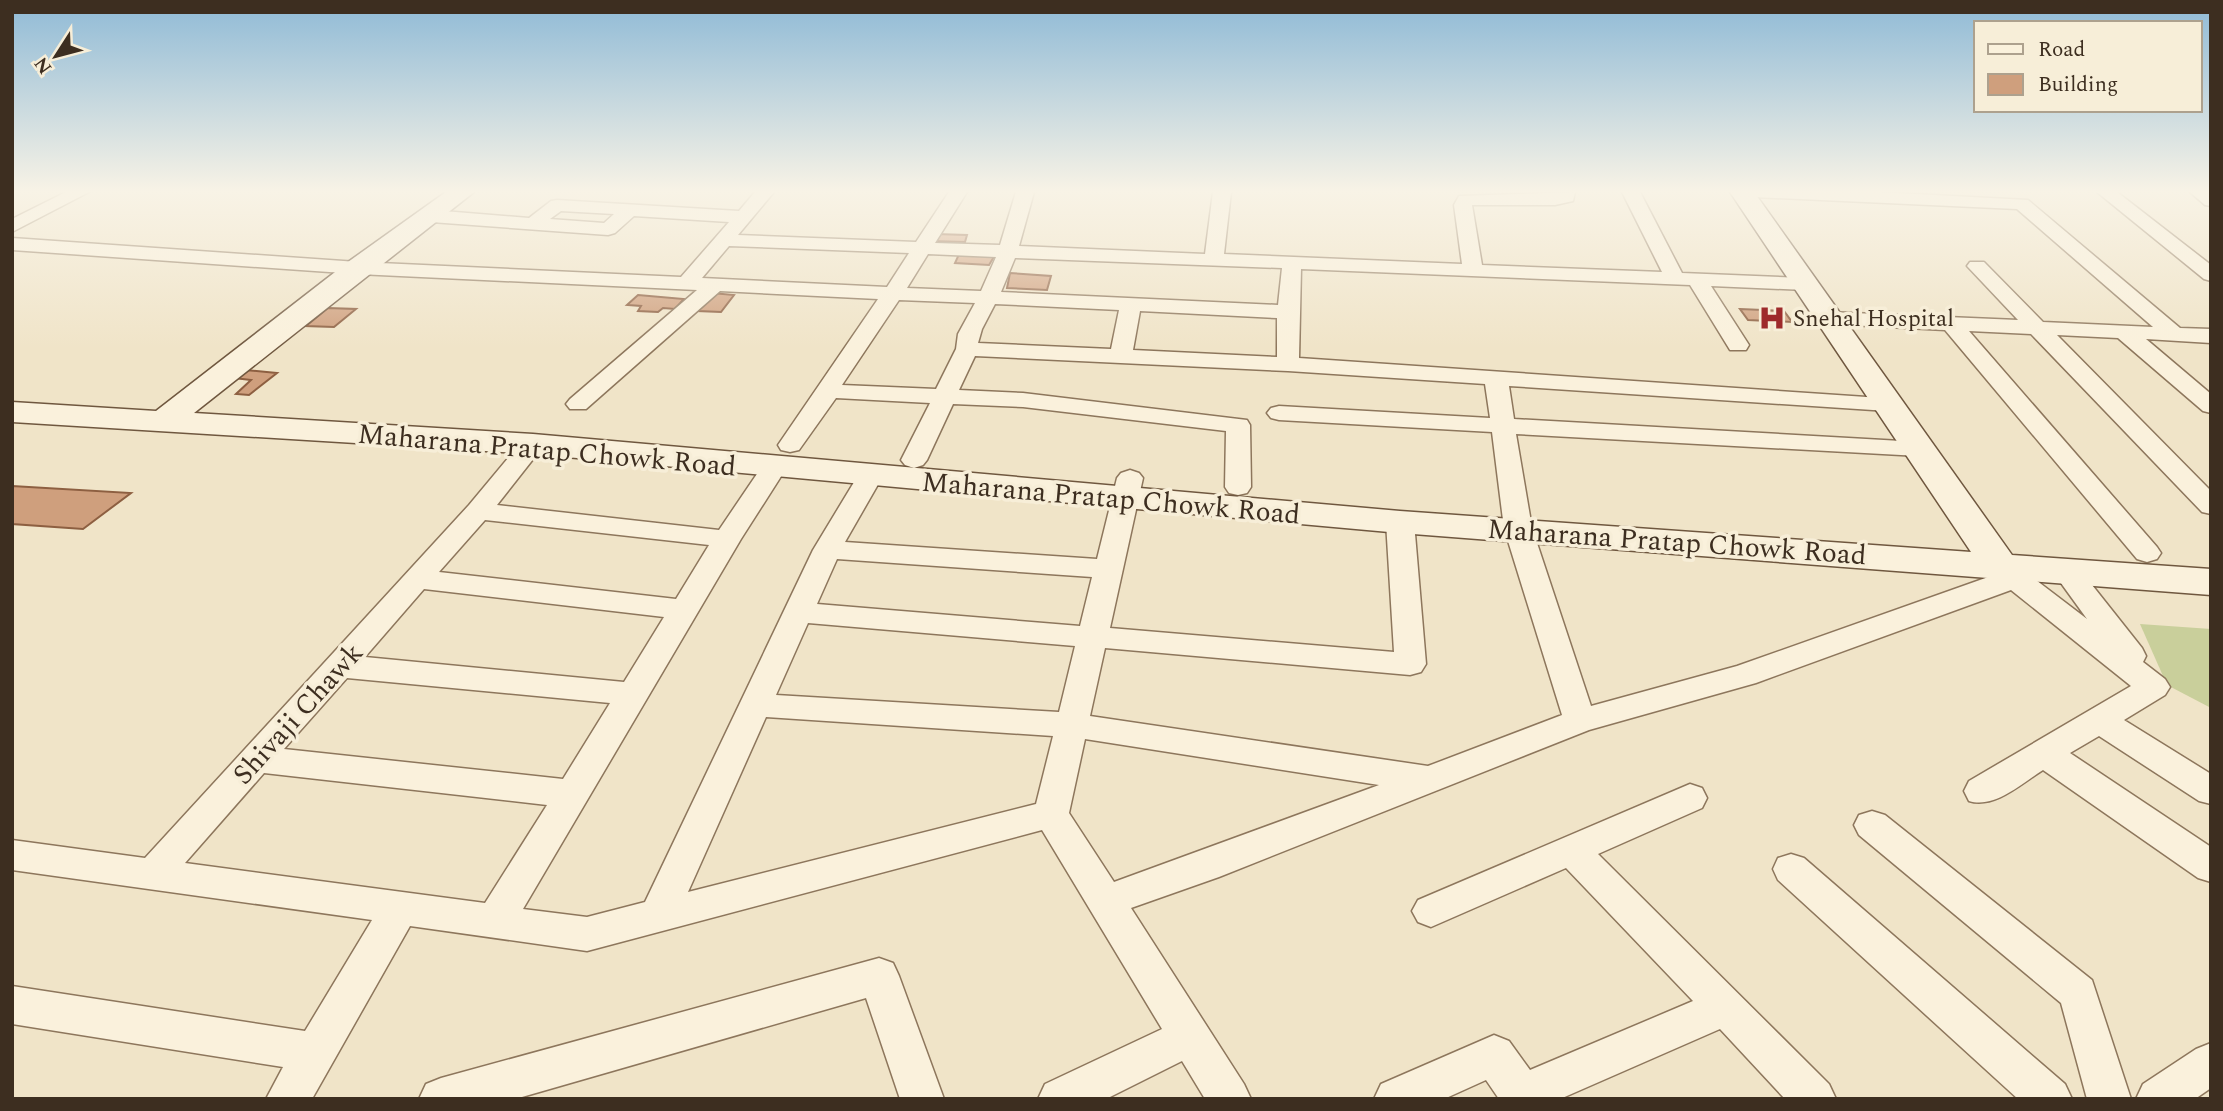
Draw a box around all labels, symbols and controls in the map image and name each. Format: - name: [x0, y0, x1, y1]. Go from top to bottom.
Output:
- north arrow: [21, 21, 91, 91]
- legend: [1974, 21, 2202, 112]
- text: Road: [2038, 34, 2085, 66]
- text: N: [27, 50, 60, 80]
- text: Building: [2038, 69, 2118, 101]
- place label: Snehal Hospital: [1793, 302, 1954, 337]
- hospital icon: Snehal Hospital: [1757, 303, 1787, 333]
- street label: Maharana Pratap Chowk Road: [356, 413, 738, 488]
- street label: Maharana Pratap Chowk Road: [920, 461, 1302, 536]
- street label: Maharana Pratap Chowk Road: [1486, 508, 1868, 577]
- street label: Shivaji Chawk: [222, 633, 374, 795]

